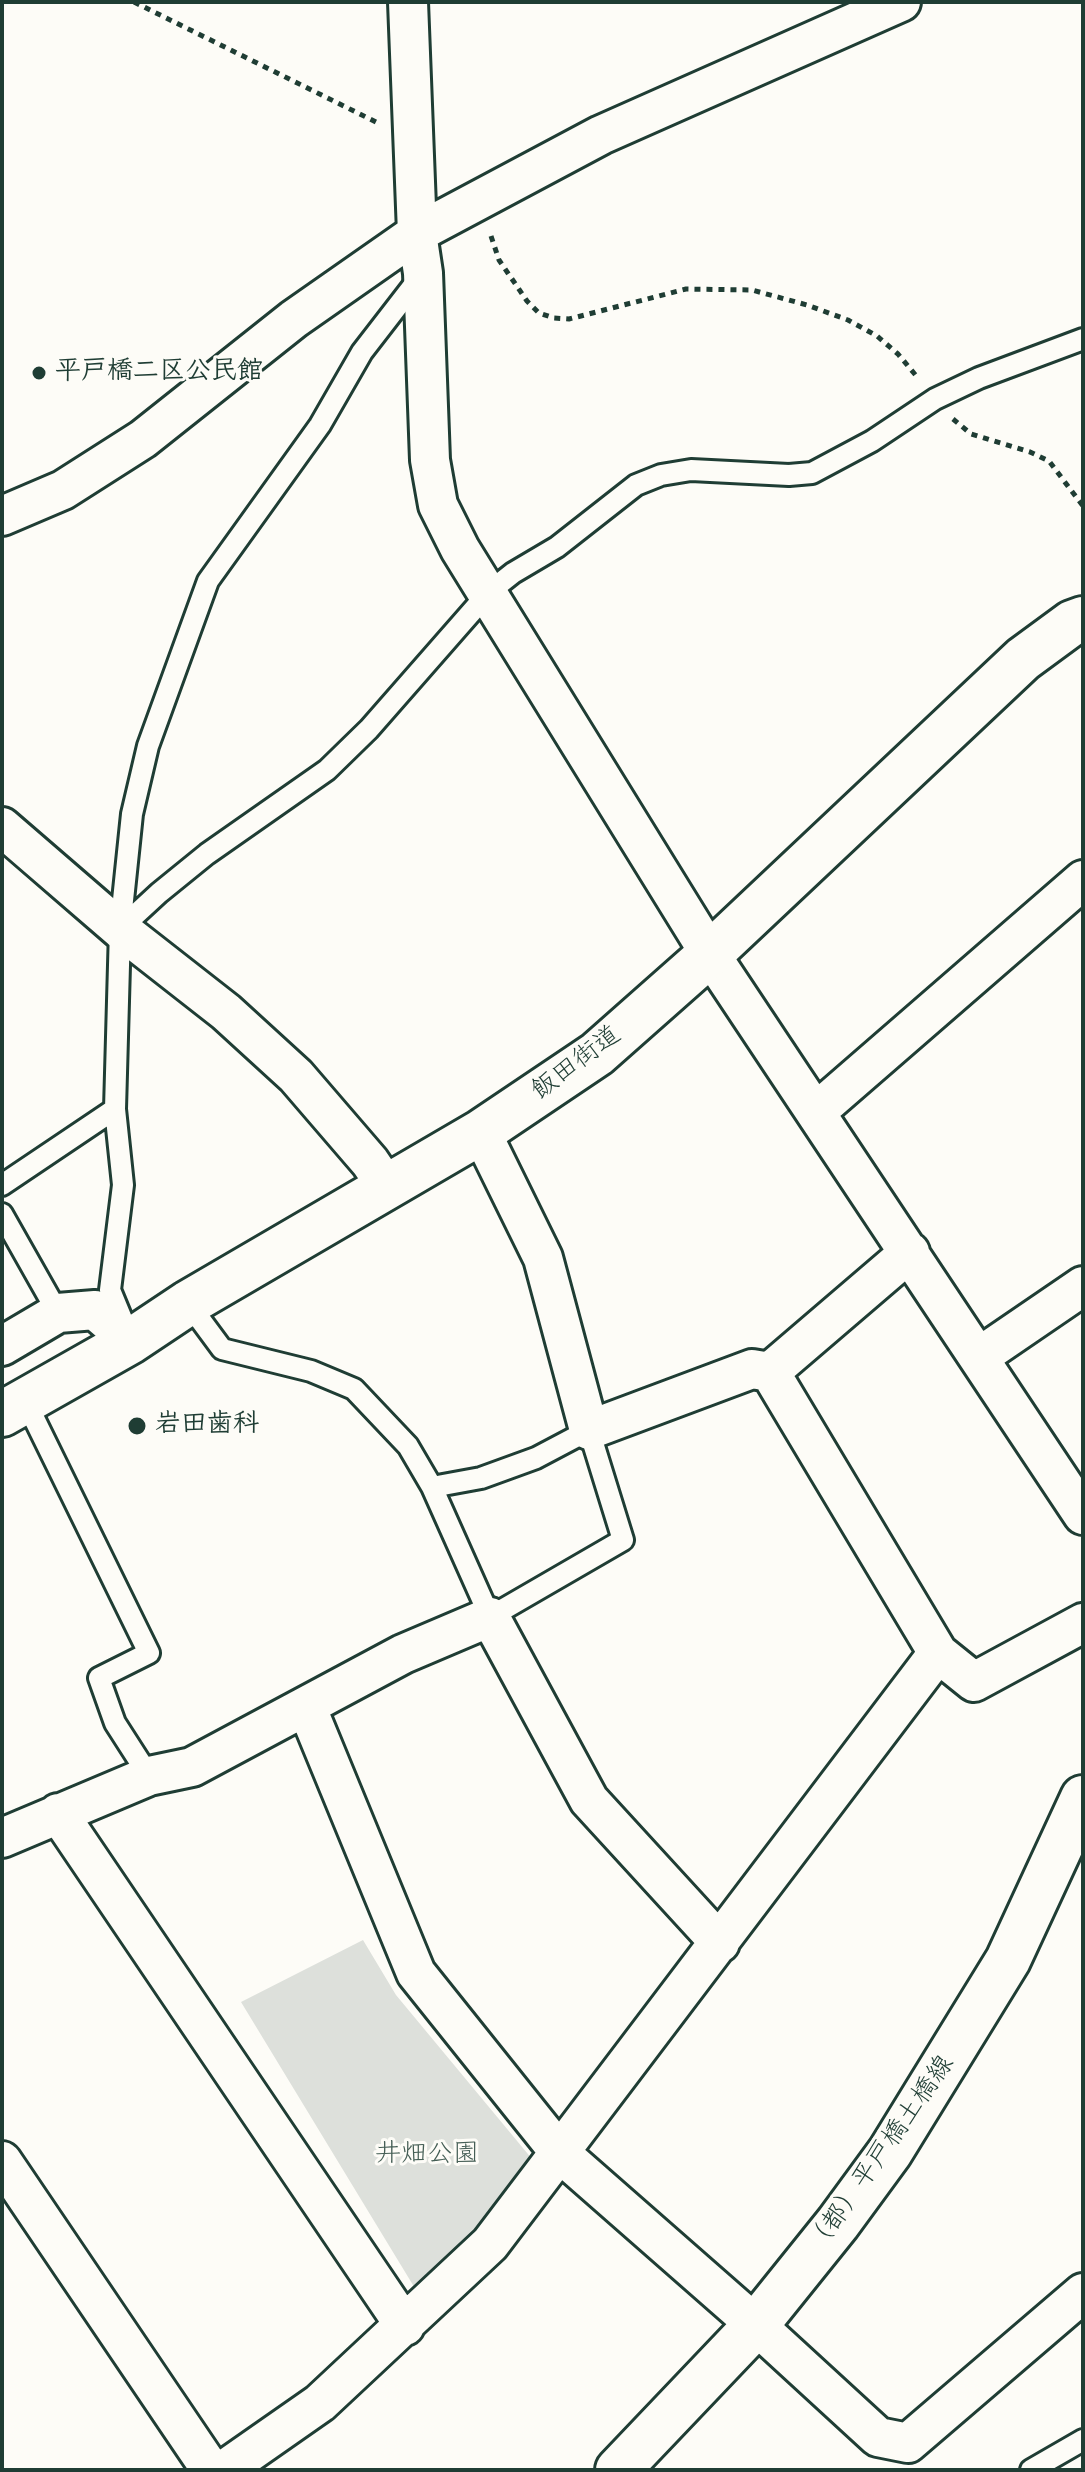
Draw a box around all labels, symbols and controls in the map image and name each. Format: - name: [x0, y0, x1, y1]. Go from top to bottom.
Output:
- place label: 平戸橋二区公民館: [55, 357, 263, 389]
- marker: 平戸橋二区公民館: [30, 364, 48, 382]
- street label: 飯田街道: [526, 1020, 628, 1108]
- place label: 岩田歯科: [155, 1410, 259, 1442]
- marker: 岩田歯科: [126, 1415, 148, 1437]
- street label: （都）平戸橋土橋線: [802, 2050, 962, 2260]
- park label: 井畑公園: [375, 2140, 479, 2172]

